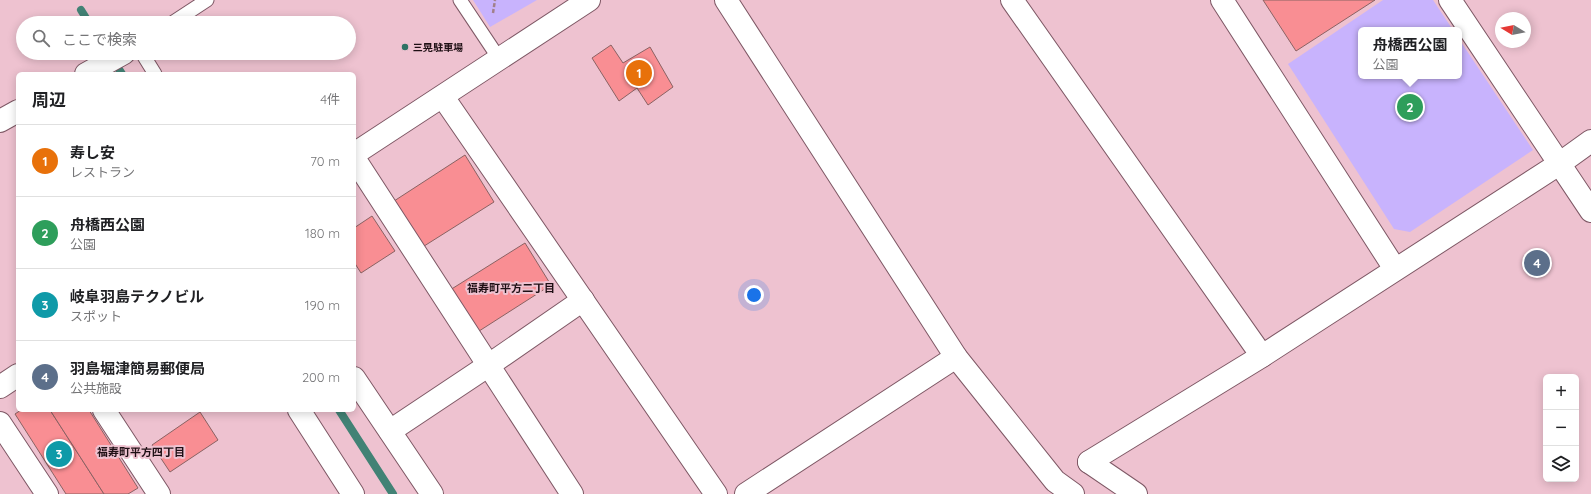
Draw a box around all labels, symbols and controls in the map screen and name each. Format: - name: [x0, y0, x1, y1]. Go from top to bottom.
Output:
- north arrow: [1495, 12, 1531, 48]
- search box: [16, 16, 356, 60]
- icon: search: [30, 27, 52, 49]
- popup: [1358, 27, 1462, 79]
- text: ここで検索: [62, 30, 137, 49]
- text: 舟橋西公園: [1372, 35, 1448, 54]
- place label: 三晃駐車場: [413, 41, 463, 54]
- marker: 三晃駐車場: [400, 42, 410, 52]
- text: 公園: [1372, 56, 1399, 72]
- pin: 1: [626, 58, 652, 88]
- text: 周辺: [32, 89, 66, 110]
- text: 4件: [320, 91, 340, 107]
- pin: 2: [1397, 92, 1423, 122]
- text: 寿し安: [70, 143, 115, 162]
- text: 1: [42, 153, 48, 169]
- text: 70 m: [310, 153, 340, 169]
- text: レストラン: [70, 164, 135, 180]
- text: 舟橋西公園: [70, 215, 145, 234]
- text: 2: [41, 225, 49, 241]
- text: 180 m: [305, 225, 340, 241]
- text: 公園: [70, 236, 96, 252]
- pin: 4: [1524, 248, 1550, 278]
- district label: 福寿町平方二丁目: [467, 281, 555, 295]
- your location: [744, 285, 764, 305]
- text: 岐阜羽島テクノビル: [70, 287, 204, 306]
- text: 3: [42, 297, 48, 313]
- text: 190 m: [305, 297, 340, 313]
- text: スポット: [70, 308, 122, 324]
- text: 羽島堀津簡易郵便局: [70, 359, 205, 378]
- text: 4: [41, 369, 49, 385]
- text: 200 m: [302, 369, 340, 385]
- map controls: [1543, 374, 1579, 482]
- button: +: [1543, 374, 1579, 410]
- text: 公共施設: [70, 380, 122, 396]
- button: −: [1543, 410, 1579, 446]
- pin: 3: [46, 439, 72, 469]
- district label: 福寿町平方四丁目: [97, 445, 185, 459]
- button: layers: [1543, 446, 1579, 482]

